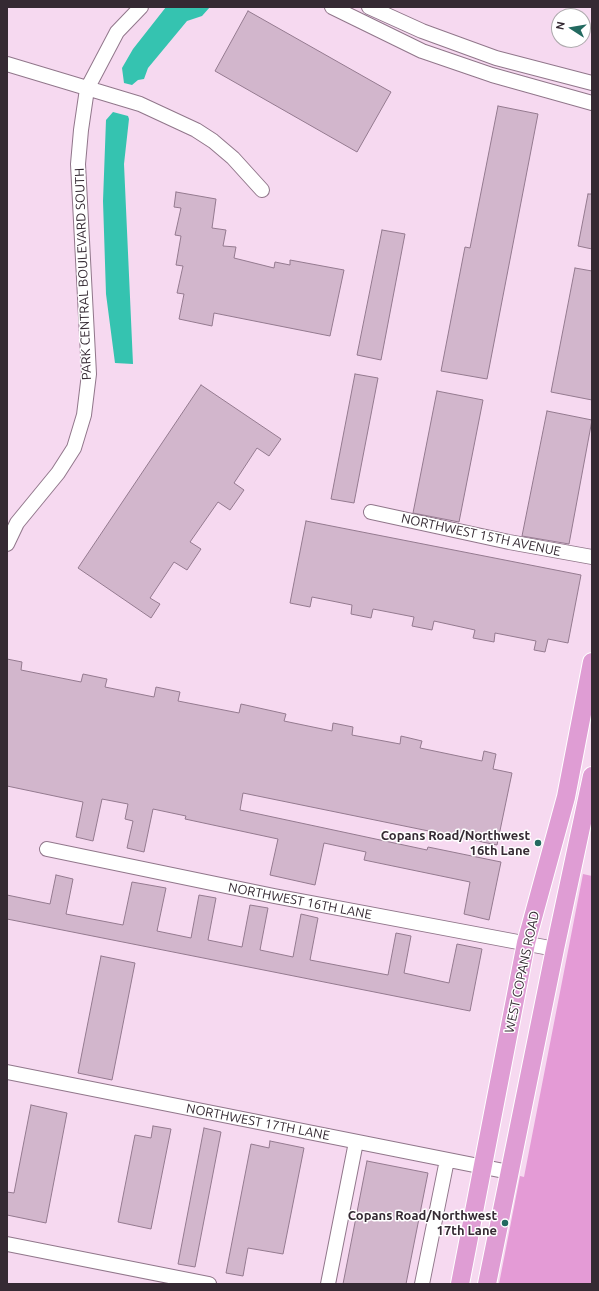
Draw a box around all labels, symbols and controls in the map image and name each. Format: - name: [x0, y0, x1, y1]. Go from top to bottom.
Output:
- north arrow: [551, 8, 591, 48]
- text: N: [554, 20, 567, 31]
- street label: PARK CENTRAL BOULEVARD SOUTH: [71, 168, 95, 380]
- street label: NORTHWEST 15TH AVENUE: [400, 510, 562, 560]
- place label: Copans Road/Northwest 16th Lane: [381, 828, 530, 859]
- marker: Copans Road/Northwest 16th Lane: [533, 838, 543, 848]
- street label: NORTHWEST 16TH LANE: [227, 879, 373, 923]
- street label: WEST COPANS ROAD: [501, 909, 543, 1035]
- street label: NORTHWEST 17TH LANE: [185, 1100, 331, 1144]
- place label: Copans Road/Northwest 17th Lane: [348, 1208, 497, 1239]
- marker: Copans Road/Northwest 17th Lane: [500, 1218, 510, 1228]

